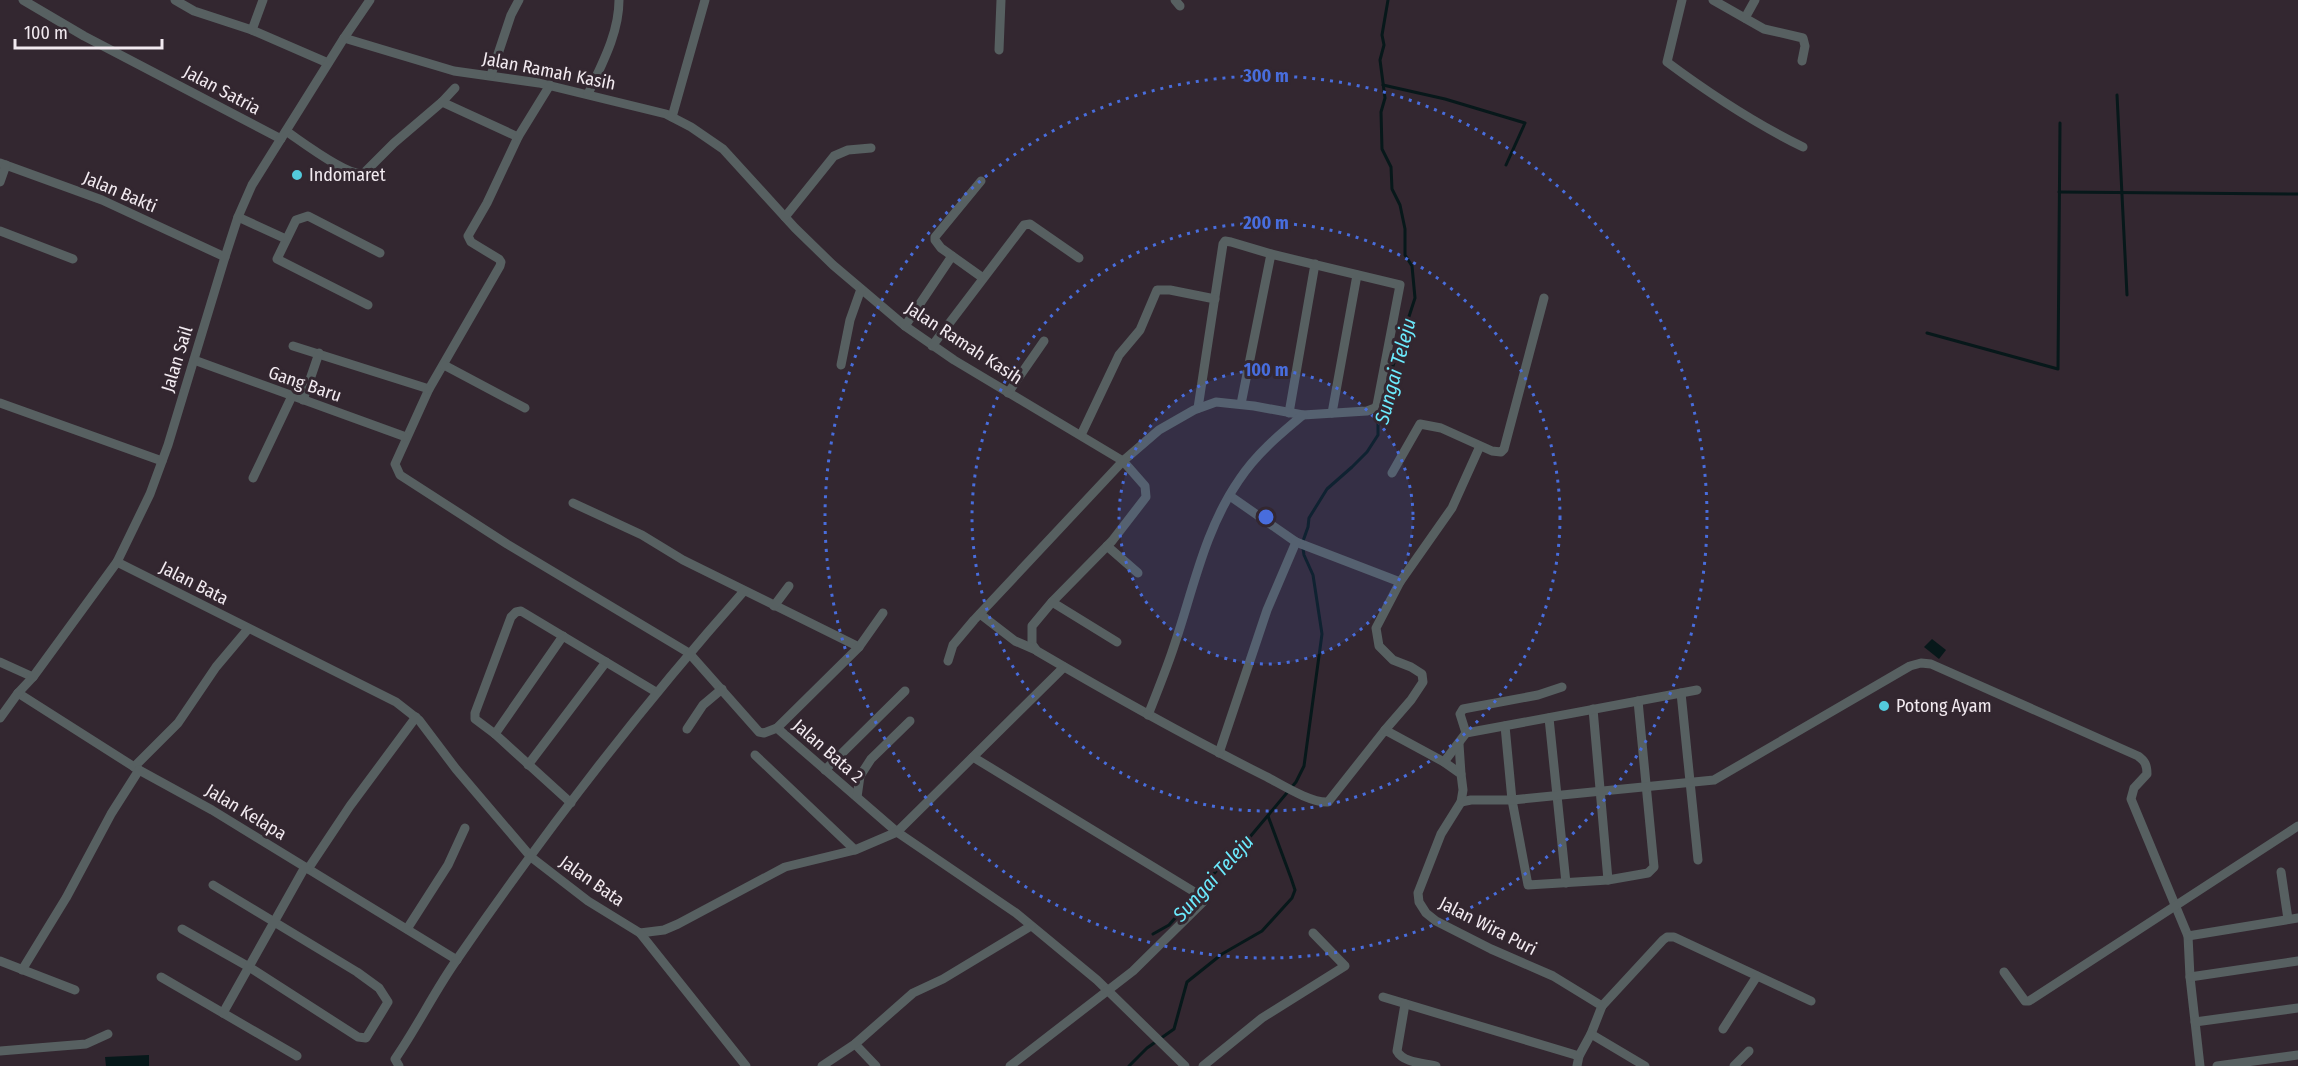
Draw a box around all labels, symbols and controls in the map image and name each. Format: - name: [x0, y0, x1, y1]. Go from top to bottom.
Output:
- scale bar: [15, 12, 162, 50]
- text: 100 m: [24, 22, 68, 44]
- street label: Jalan Ramah Kasih: [480, 47, 618, 95]
- street label: Jalan Satria: [180, 61, 264, 120]
- text: 300 m: [1242, 65, 1289, 87]
- place label: Indomaret: [309, 164, 386, 186]
- street label: Jalan Bakti: [80, 167, 160, 217]
- marker: Indomaret: [290, 168, 304, 182]
- text: 200 m: [1242, 212, 1289, 234]
- street label: Jalan Ramah Kasih: [901, 297, 1027, 389]
- water label: Sungai Teleju: [1369, 315, 1421, 428]
- street label: Jalan Sail: [157, 323, 198, 395]
- text: 100 m: [1244, 359, 1288, 381]
- street label: Gang Baru: [266, 361, 344, 407]
- centre of rings: [1256, 507, 1276, 527]
- street label: Jalan Bata: [156, 556, 232, 610]
- place label: Potong Ayam: [1896, 695, 1992, 717]
- marker: Potong Ayam: [1877, 699, 1891, 713]
- street label: Jalan Bata 2: [788, 714, 868, 788]
- street label: Jalan Kelapa: [201, 779, 291, 845]
- water label: Sungai Teleju: [1167, 830, 1258, 927]
- street label: Jalan Bata: [555, 851, 629, 911]
- street label: Jalan Wira Puri: [1435, 892, 1541, 960]

